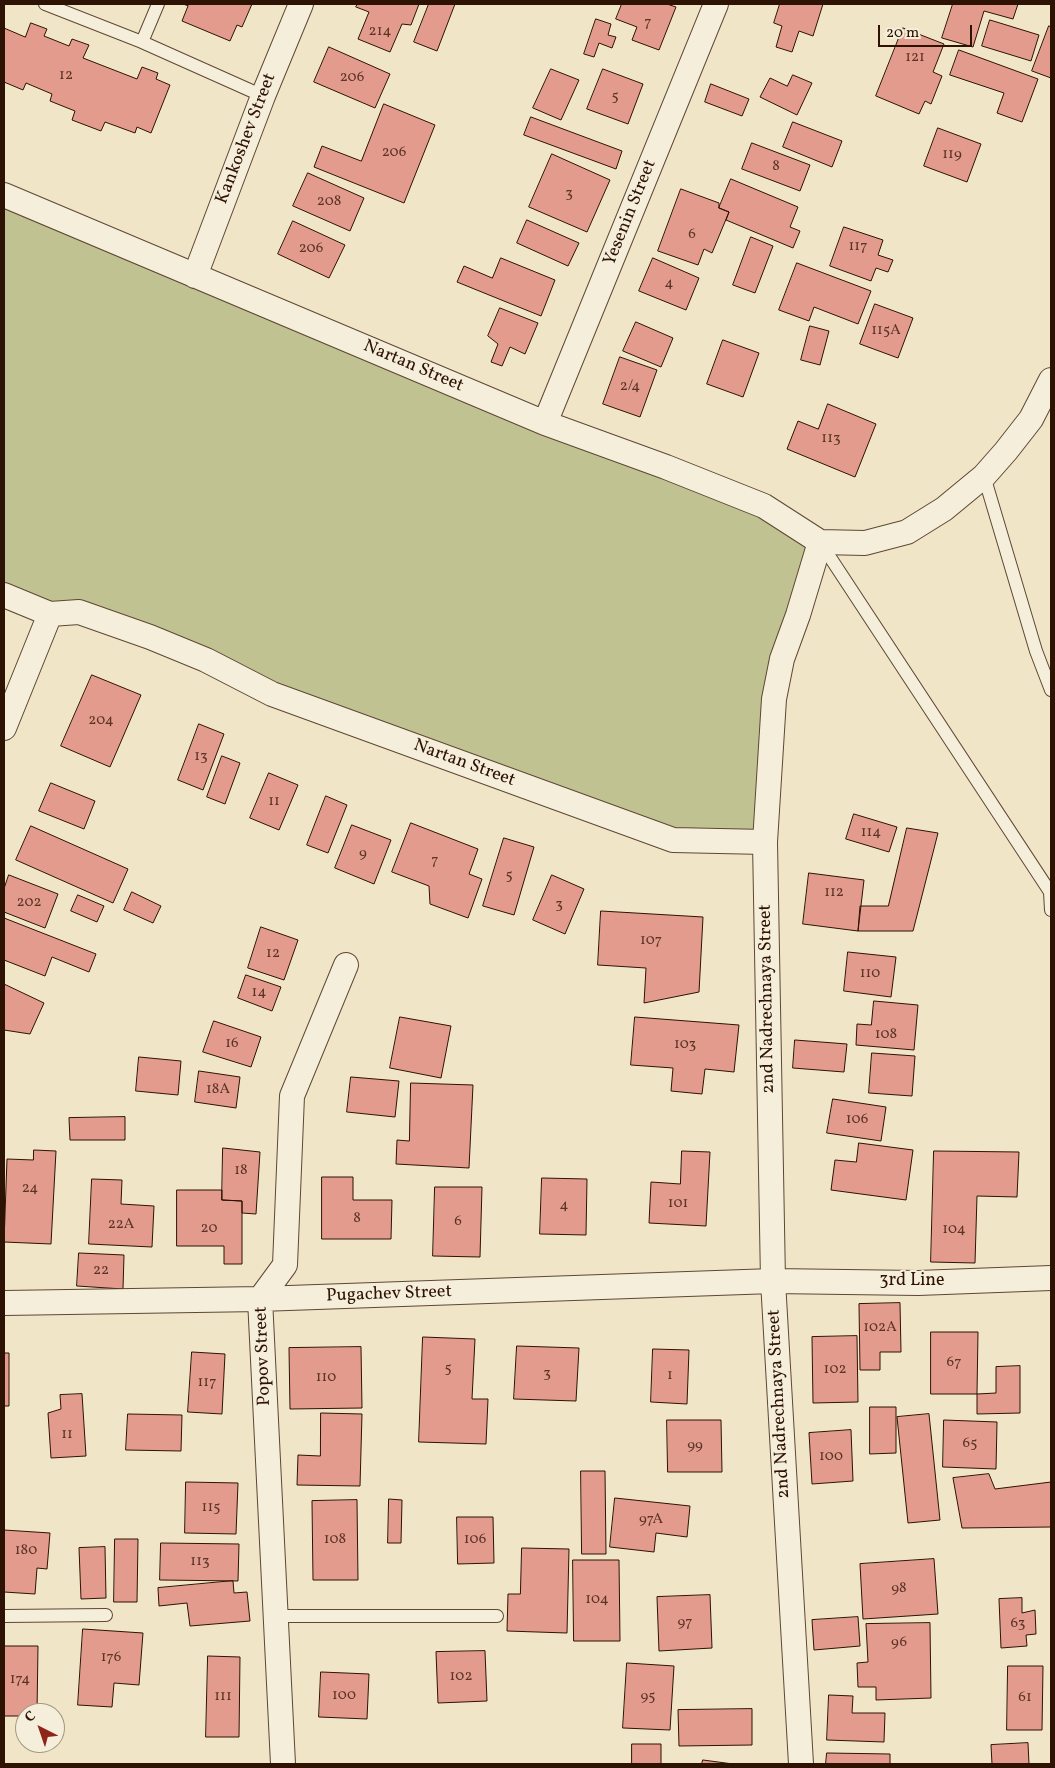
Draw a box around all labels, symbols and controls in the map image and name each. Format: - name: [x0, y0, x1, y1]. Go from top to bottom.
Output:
- house number: 7: [644, 14, 652, 32]
- scale bar: [880, 15, 974, 47]
- house number: 214: [369, 23, 391, 41]
- text: 20 m: [886, 23, 919, 44]
- house number: 121: [905, 49, 925, 67]
- house number: 12: [59, 67, 73, 85]
- house number: 206: [340, 69, 364, 87]
- street label: Kankoshev Street: [212, 71, 282, 207]
- house number: 5: [611, 88, 619, 106]
- house number: 206: [382, 144, 406, 162]
- house number: 119: [942, 146, 962, 164]
- street label: Yesenin Street: [600, 157, 662, 269]
- house number: 8: [772, 158, 780, 176]
- house number: 3: [565, 185, 573, 203]
- house number: 208: [317, 193, 341, 211]
- house number: 6: [688, 226, 696, 244]
- house number: 117: [849, 238, 867, 256]
- house number: 206: [299, 240, 323, 258]
- house number: 4: [665, 275, 673, 293]
- house number: 115А: [871, 322, 901, 340]
- street label: Nartan Street: [360, 336, 466, 398]
- house number: 2/4: [620, 378, 640, 396]
- house number: 113: [821, 430, 841, 448]
- house number: 204: [88, 712, 114, 730]
- street label: Nartan Street: [410, 736, 518, 792]
- house number: 13: [194, 748, 208, 766]
- house number: 11: [268, 793, 280, 811]
- house number: 114: [861, 824, 881, 842]
- house number: 9: [359, 845, 367, 863]
- house number: 7: [431, 852, 439, 870]
- house number: 5: [505, 867, 513, 885]
- house number: 112: [824, 884, 844, 902]
- house number: 202: [17, 894, 41, 912]
- house number: 3: [555, 896, 563, 914]
- street label: 2nd Nadrechnaya Street: [756, 904, 780, 1094]
- house number: 107: [640, 932, 662, 950]
- house number: 12: [266, 945, 280, 963]
- house number: 110: [860, 965, 880, 983]
- house number: 14: [252, 984, 266, 1002]
- house number: 108: [875, 1026, 897, 1044]
- house number: 16: [225, 1035, 239, 1053]
- house number: 103: [674, 1036, 696, 1054]
- house number: 18А: [206, 1081, 230, 1099]
- house number: 106: [846, 1111, 868, 1129]
- house number: 18: [234, 1162, 248, 1180]
- house number: 24: [22, 1180, 38, 1198]
- house number: 101: [668, 1195, 688, 1213]
- house number: 4: [560, 1197, 568, 1215]
- house number: 8: [353, 1210, 361, 1228]
- house number: 6: [454, 1213, 462, 1231]
- house number: 22А: [108, 1216, 134, 1234]
- house number: 20: [201, 1220, 217, 1238]
- house number: 104: [942, 1221, 966, 1239]
- house number: 22: [93, 1262, 109, 1280]
- street label: 3rd Line: [879, 1271, 945, 1293]
- street label: Pugachev Street: [326, 1282, 452, 1308]
- street label: Popov Street: [251, 1306, 277, 1406]
- street label: 2nd Nadrechnaya Street: [764, 1309, 796, 1499]
- house number: 102А: [863, 1319, 897, 1337]
- house number: 67: [947, 1354, 961, 1372]
- house number: 5: [444, 1360, 452, 1378]
- house number: 102: [824, 1361, 846, 1379]
- house number: 3: [543, 1365, 551, 1383]
- house number: 1: [667, 1367, 673, 1385]
- house number: 110: [316, 1369, 336, 1387]
- house number: 117: [198, 1374, 216, 1392]
- house number: 11: [61, 1426, 73, 1444]
- house number: 65: [963, 1435, 977, 1453]
- house number: 99: [687, 1437, 703, 1455]
- house number: 100: [819, 1448, 843, 1466]
- house number: 115: [202, 1499, 220, 1517]
- house number: 97А: [639, 1511, 663, 1529]
- house number: 108: [324, 1531, 346, 1549]
- house number: 106: [464, 1531, 486, 1549]
- house number: 180: [15, 1542, 37, 1560]
- house number: 113: [190, 1553, 210, 1571]
- house number: 98: [891, 1580, 907, 1598]
- house number: 104: [585, 1591, 609, 1609]
- house number: 97: [677, 1614, 693, 1632]
- house number: 63: [1010, 1615, 1026, 1633]
- house number: 96: [891, 1634, 907, 1652]
- house number: 176: [101, 1649, 121, 1667]
- house number: 102: [450, 1668, 472, 1686]
- house number: 174: [10, 1671, 30, 1689]
- house number: 100: [332, 1687, 356, 1705]
- house number: 111: [214, 1688, 232, 1706]
- house number: 95: [641, 1688, 655, 1706]
- house number: 61: [1018, 1689, 1032, 1707]
- north arrow: [15, 1703, 65, 1753]
- text: С: [21, 1707, 40, 1727]

